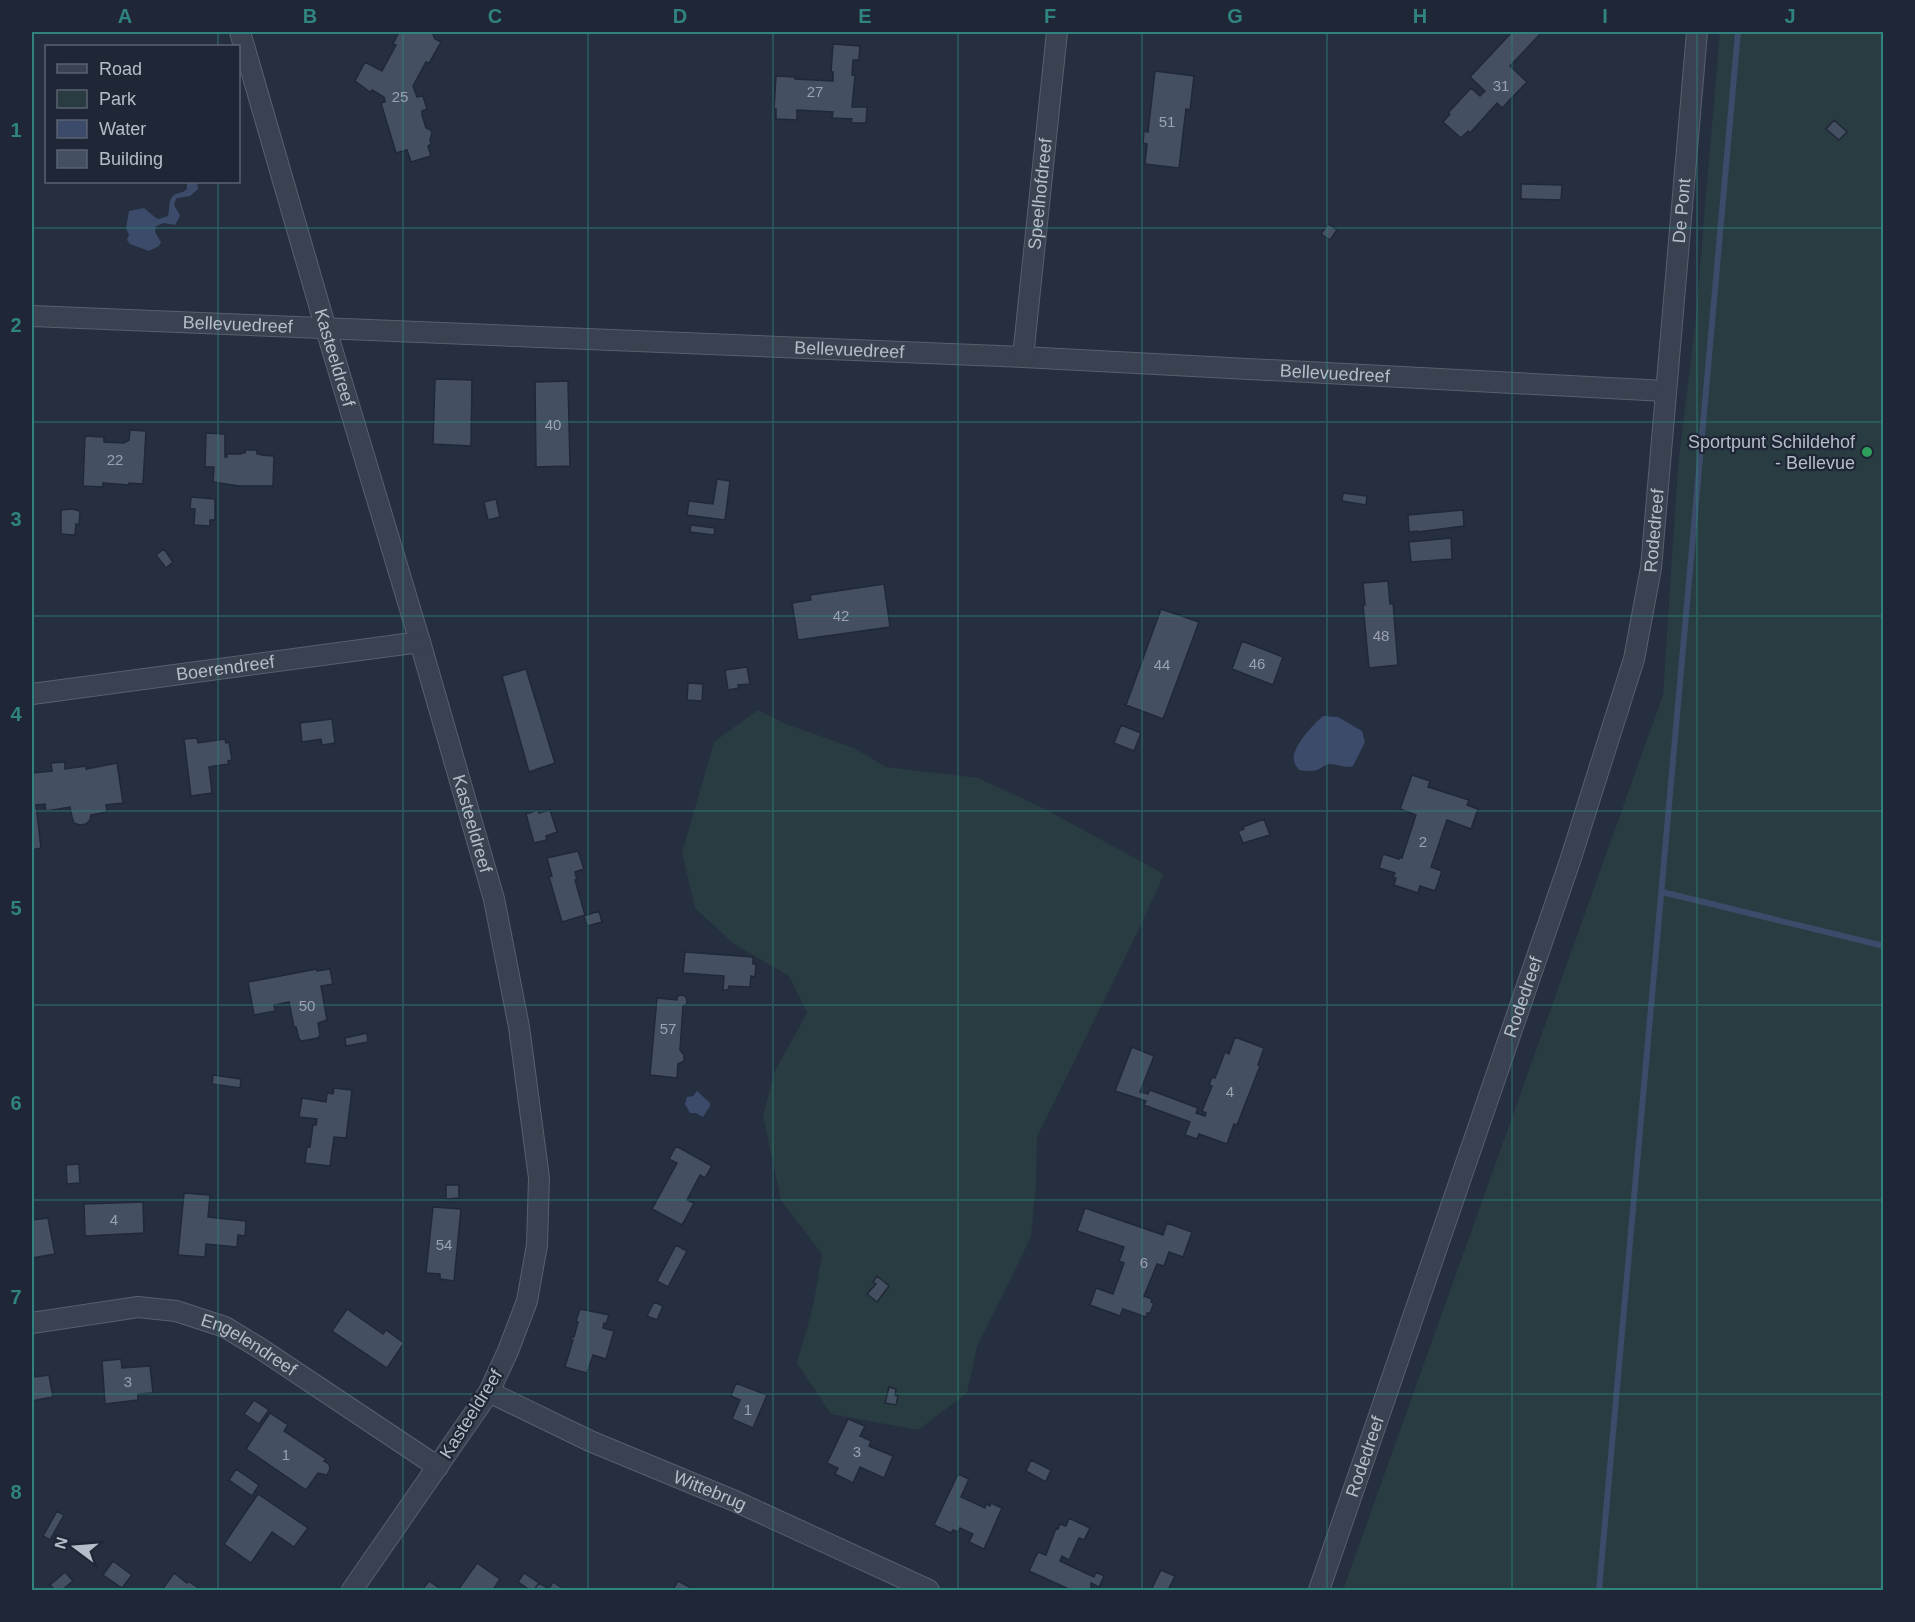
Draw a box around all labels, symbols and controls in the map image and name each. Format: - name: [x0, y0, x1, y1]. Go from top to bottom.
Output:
- text: A: [118, 5, 132, 27]
- text: B: [303, 5, 317, 27]
- text: C: [488, 5, 502, 27]
- text: D: [673, 5, 687, 27]
- text: E: [858, 5, 872, 27]
- text: F: [1044, 5, 1056, 27]
- text: G: [1227, 5, 1243, 27]
- text: H: [1413, 5, 1427, 27]
- text: I: [1602, 5, 1608, 27]
- text: J: [1784, 5, 1796, 27]
- legend: [45, 45, 240, 183]
- text: Road: [99, 59, 142, 79]
- house number: 31: [1493, 77, 1509, 94]
- house number: 27: [807, 83, 823, 100]
- house number: 25: [392, 88, 408, 105]
- text: Park: [99, 89, 137, 109]
- house number: 51: [1159, 113, 1175, 130]
- text: 1: [10, 119, 22, 141]
- text: Water: [99, 119, 146, 139]
- street label: Speelhofdreef: [1024, 136, 1056, 251]
- text: Building: [99, 149, 163, 169]
- street label: De Pont: [1669, 178, 1694, 244]
- street label: Kasteeldreef: [311, 306, 359, 410]
- street label: Bellevuedreef: [182, 312, 294, 337]
- text: 2: [10, 314, 22, 336]
- street label: Bellevuedreef: [794, 338, 906, 362]
- street label: Bellevuedreef: [1279, 361, 1391, 386]
- house number: 40: [545, 416, 561, 433]
- place label: Sportpunt Schildehof - Bellevue: [1688, 432, 1856, 473]
- marker: Sportpunt Schildehof - Bellevue: [1860, 445, 1874, 459]
- house number: 22: [107, 451, 123, 468]
- street label: Rodedreef: [1641, 487, 1668, 573]
- text: 3: [10, 508, 22, 530]
- house number: 42: [833, 607, 849, 624]
- house number: 48: [1373, 627, 1389, 644]
- street label: Boerendreef: [175, 651, 277, 685]
- house number: 46: [1249, 655, 1265, 672]
- house number: 44: [1154, 656, 1170, 673]
- text: 4: [10, 703, 22, 725]
- street label: Kasteeldreef: [449, 772, 496, 876]
- house number: 2: [1419, 833, 1427, 850]
- text: 5: [10, 897, 22, 919]
- street label: Rodedreef: [1500, 953, 1547, 1040]
- house number: 50: [299, 997, 315, 1014]
- house number: 57: [660, 1020, 676, 1037]
- house number: 4: [1226, 1083, 1234, 1100]
- text: 6: [10, 1092, 22, 1114]
- house number: 4: [110, 1211, 118, 1228]
- house number: 54: [436, 1236, 452, 1253]
- house number: 6: [1140, 1254, 1148, 1271]
- text: 7: [10, 1286, 22, 1308]
- street label: Engelendreef: [199, 1310, 301, 1380]
- street label: Kasteeldreef: [436, 1365, 507, 1462]
- house number: 3: [124, 1373, 132, 1390]
- house number: 1: [744, 1401, 752, 1418]
- street label: Rodedreef: [1342, 1413, 1388, 1500]
- house number: 3: [853, 1443, 861, 1460]
- house number: 1: [282, 1446, 290, 1463]
- street label: Wittebrug: [670, 1467, 749, 1515]
- text: 8: [10, 1481, 22, 1503]
- north arrow: [45, 1517, 105, 1577]
- text: N: [51, 1535, 71, 1551]

